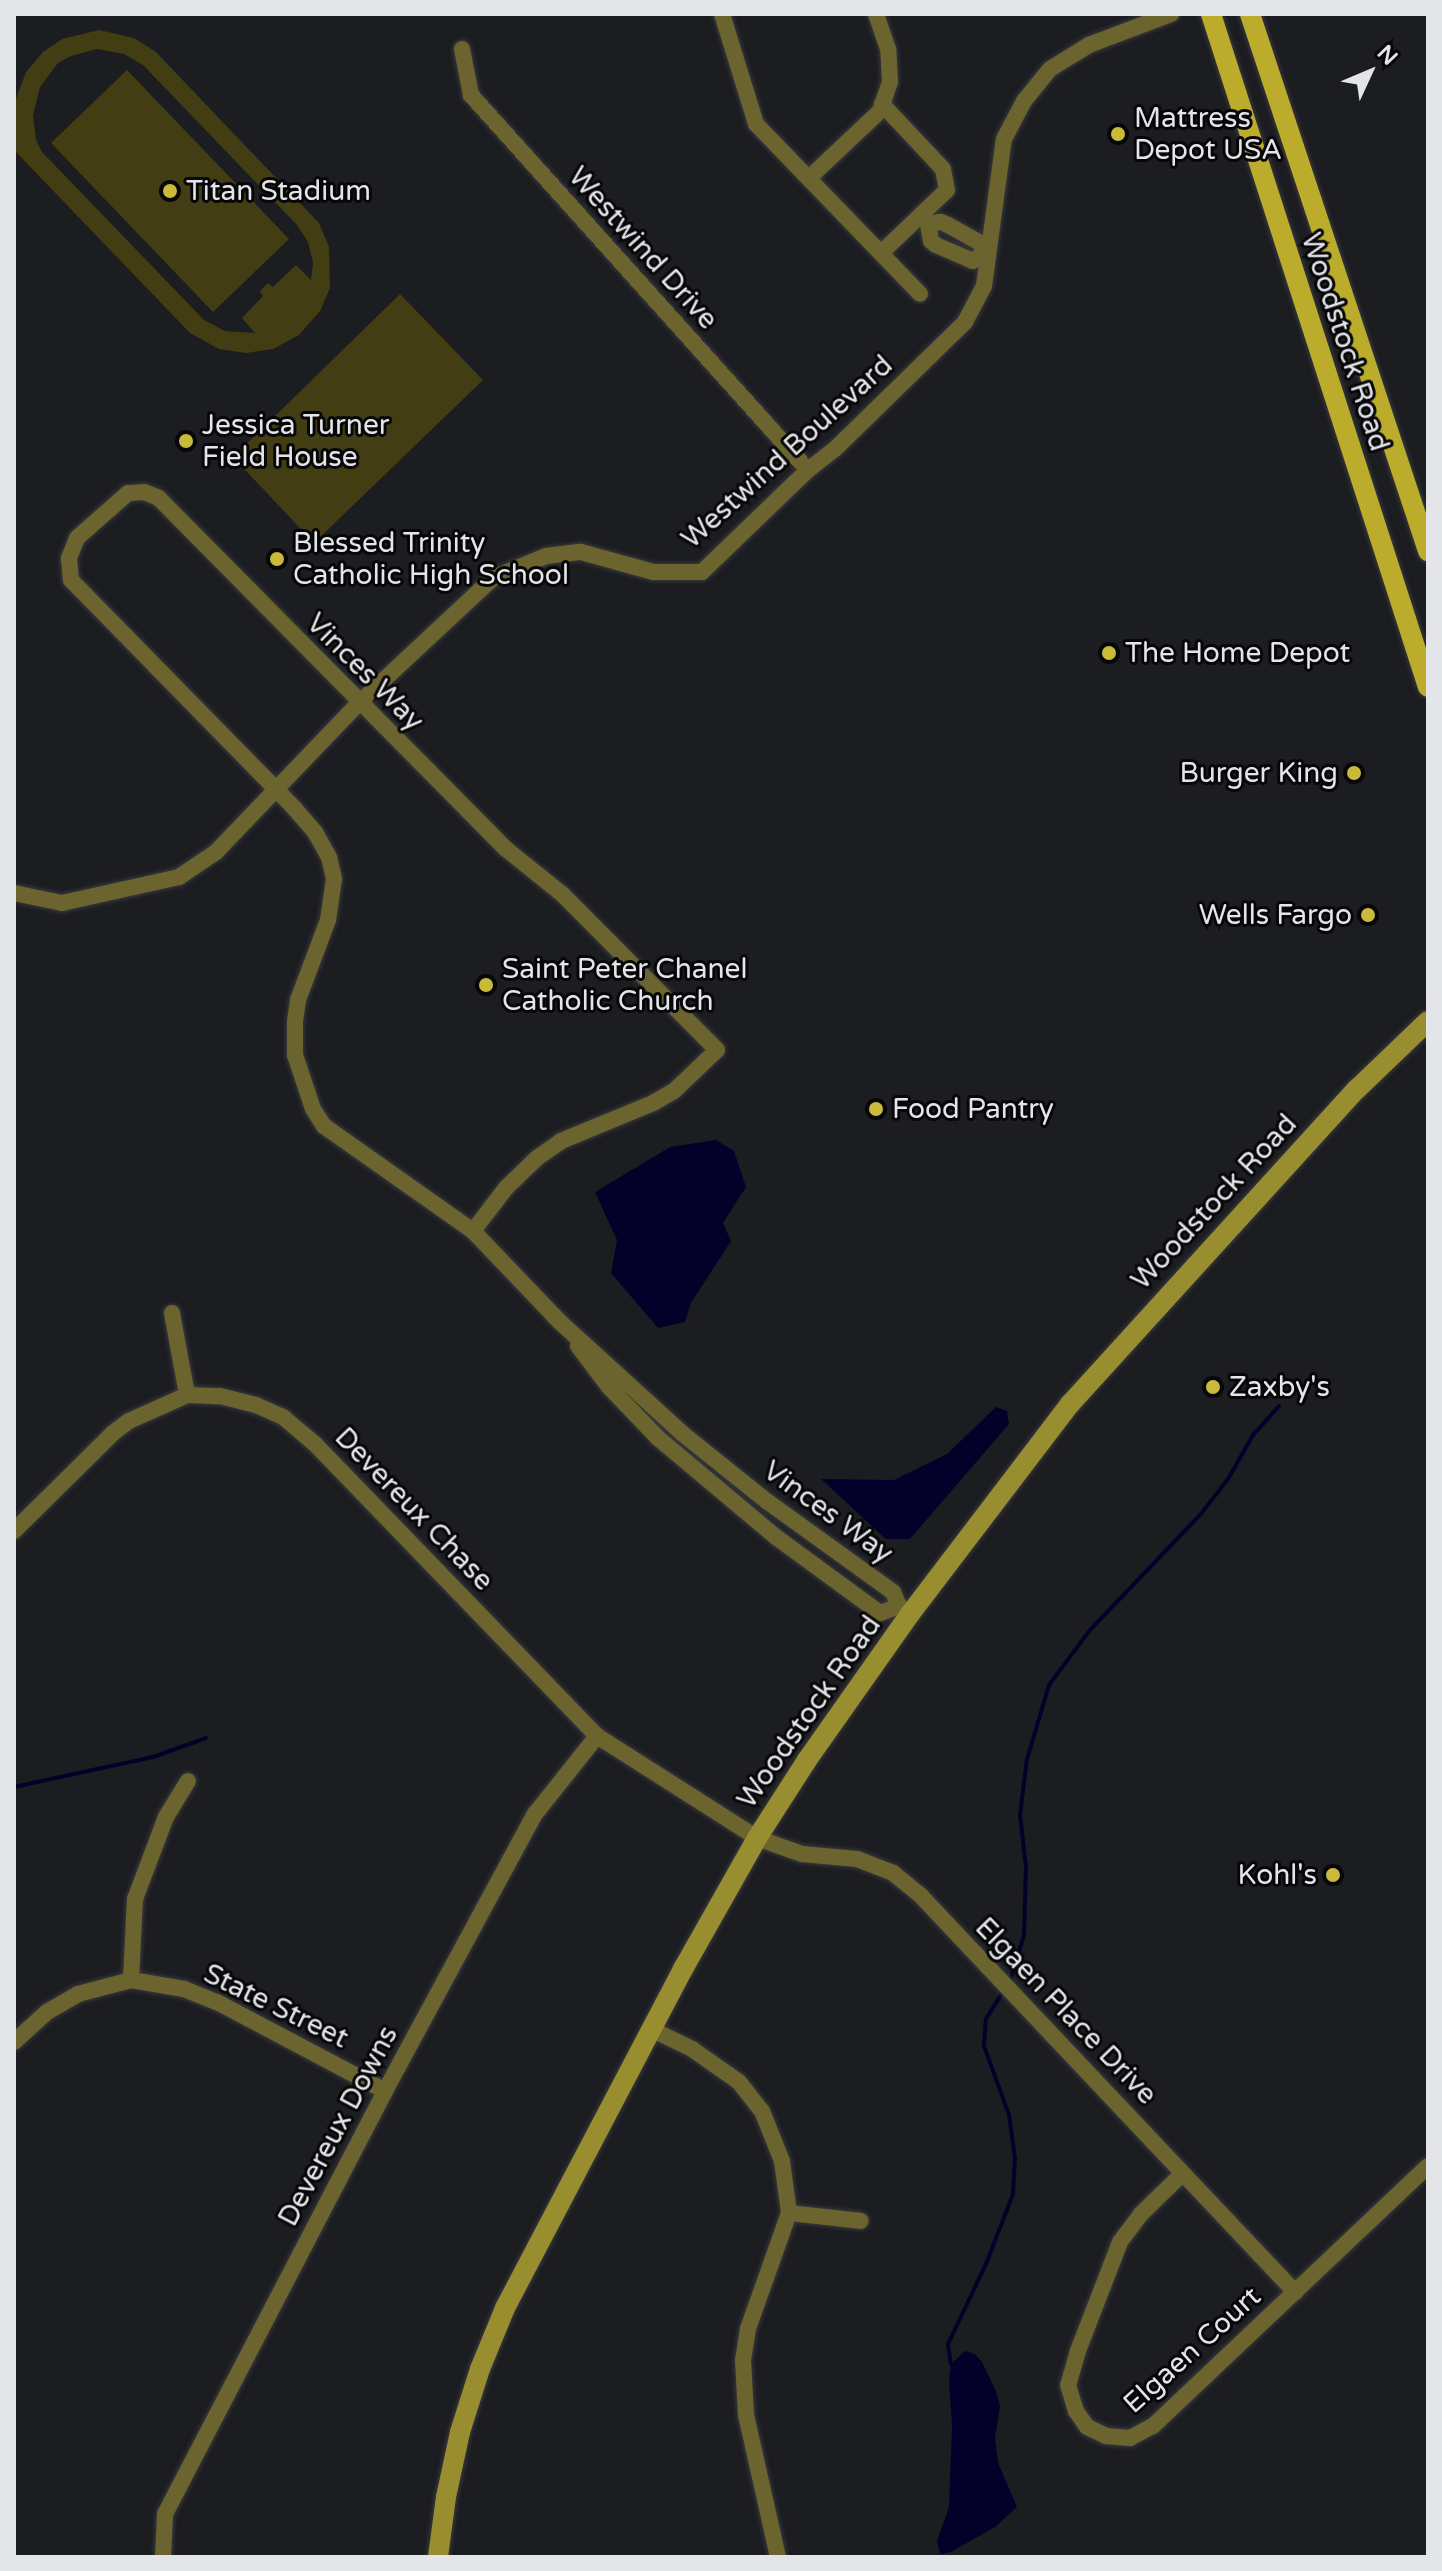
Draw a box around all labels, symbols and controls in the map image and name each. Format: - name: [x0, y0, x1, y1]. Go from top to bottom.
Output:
- north arrow: [1330, 32, 1410, 112]
- text: N: [1372, 40, 1403, 71]
- place label: Mattress Depot USA: [1134, 101, 1282, 167]
- marker: Mattress Depot USA: [1109, 125, 1127, 143]
- street label: Westwind Drive: [561, 160, 725, 336]
- place label: Titan Stadium: [186, 174, 371, 208]
- marker: Titan Stadium: [161, 182, 179, 200]
- street label: Woodstock Road: [1294, 229, 1396, 455]
- street label: Westwind Boulevard: [675, 348, 899, 556]
- place label: Jessica Turner Field House: [202, 408, 389, 474]
- marker: Jessica Turner Field House: [177, 432, 195, 450]
- place label: Blessed Trinity Catholic High School: [293, 526, 569, 592]
- marker: Blessed Trinity Catholic High School: [268, 550, 286, 568]
- street label: Vinces Way: [299, 606, 431, 738]
- place label: The Home Depot: [1125, 636, 1350, 670]
- marker: The Home Depot: [1100, 644, 1118, 662]
- place label: Burger King: [1179, 756, 1338, 790]
- marker: Burger King: [1345, 764, 1363, 782]
- place label: Wells Fargo: [1199, 898, 1352, 932]
- marker: Wells Fargo: [1359, 906, 1377, 924]
- place label: Saint Peter Chanel Catholic Church: [502, 952, 747, 1018]
- marker: Saint Peter Chanel Catholic Church: [477, 976, 495, 994]
- place label: Food Pantry: [892, 1092, 1054, 1126]
- marker: Food Pantry: [867, 1100, 885, 1118]
- street label: Woodstock Road: [1124, 1107, 1304, 1297]
- place label: Zaxby's: [1229, 1370, 1330, 1404]
- marker: Zaxby's: [1204, 1378, 1222, 1396]
- street label: Devereux Chase: [328, 1421, 500, 1597]
- street label: Vinces Way: [757, 1454, 899, 1570]
- street label: Woodstock Road: [730, 1609, 888, 1815]
- place label: Kohl's: [1238, 1858, 1317, 1892]
- marker: Kohl's: [1324, 1866, 1342, 1884]
- street label: Elgaen Place Drive: [968, 1911, 1164, 2111]
- street label: State Street: [198, 1957, 354, 2055]
- street label: Devereux Downs: [271, 2020, 405, 2232]
- street label: Elgaen Court: [1117, 2280, 1267, 2420]

